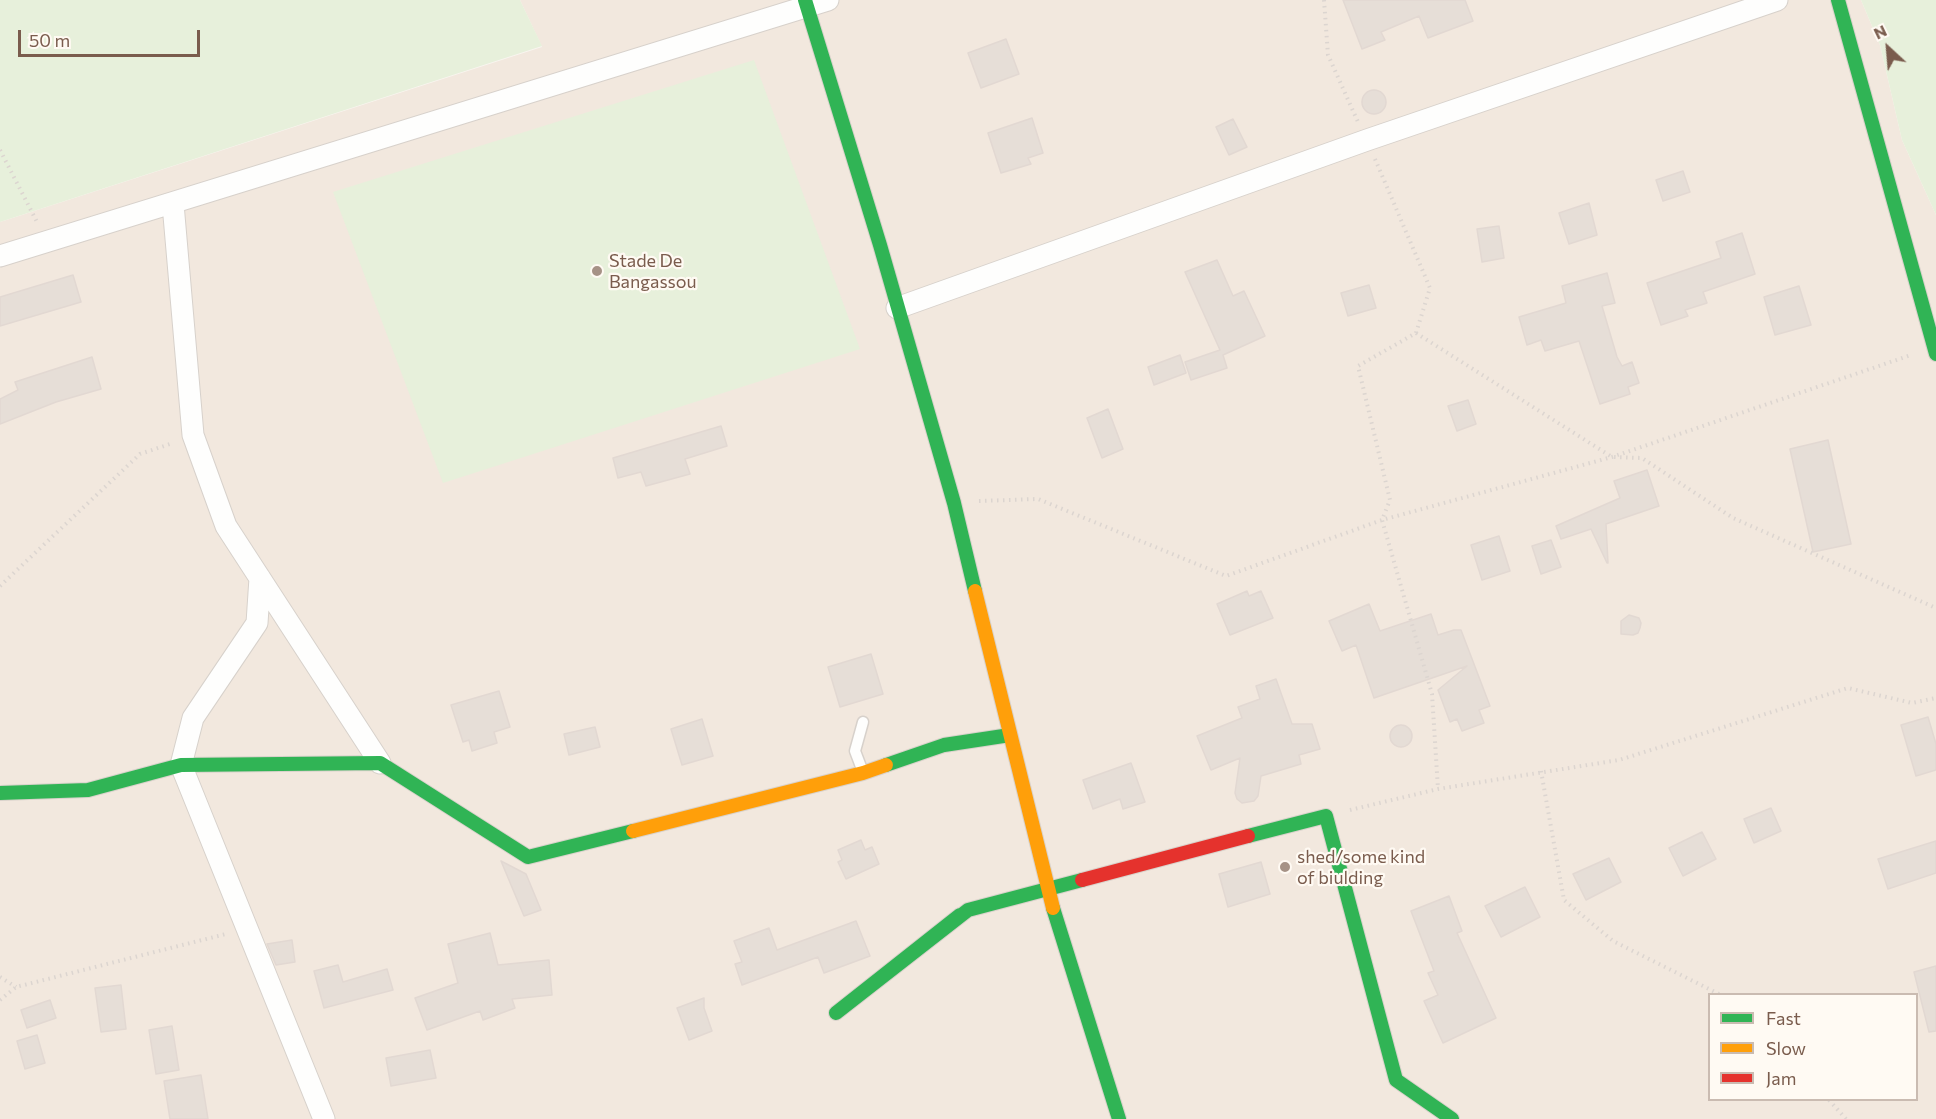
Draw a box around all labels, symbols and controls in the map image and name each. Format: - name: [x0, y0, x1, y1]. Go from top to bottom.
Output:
- scale bar: [21, 18, 202, 56]
- north arrow: [1858, 18, 1918, 78]
- text: N: [1870, 20, 1889, 43]
- text: 50 m: [29, 29, 70, 51]
- place label: Stade De Bangassou: [609, 250, 697, 292]
- marker: Stade De Bangassou: [590, 264, 604, 278]
- place label: shed/some kind of biulding: [1297, 846, 1425, 888]
- marker: shed/some kind of biulding: [1278, 860, 1292, 874]
- legend: [1708, 993, 1918, 1101]
- text: Fast: [1766, 1007, 1801, 1029]
- text: Slow: [1766, 1037, 1806, 1059]
- text: Jam: [1766, 1067, 1796, 1089]

